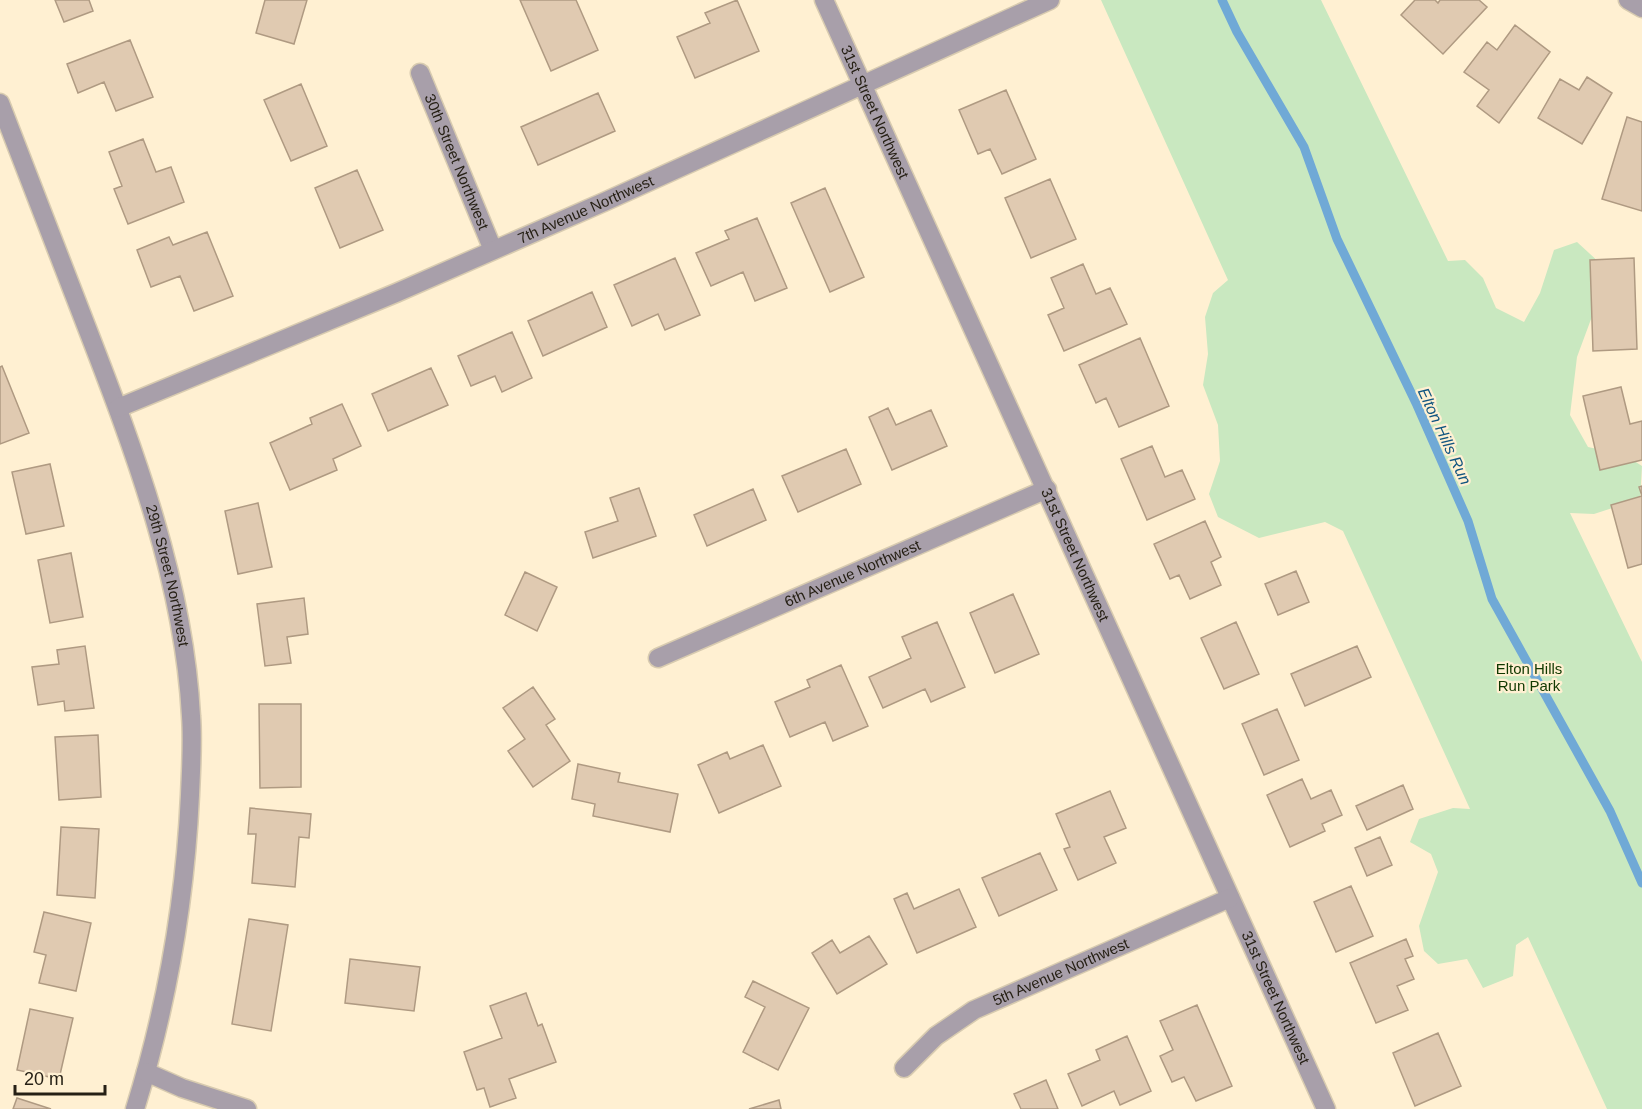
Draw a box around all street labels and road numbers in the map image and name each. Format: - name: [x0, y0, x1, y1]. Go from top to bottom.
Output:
- street label: 31st Street Northwest: [838, 43, 913, 182]
- street label: 30th Street Northwest: [422, 91, 493, 233]
- street label: 7th Avenue Northwest: [515, 171, 657, 247]
- street label: 31st Street Northwest: [1038, 485, 1113, 625]
- street label: 29th Street Northwest: [143, 503, 193, 648]
- street label: 6th Avenue Northwest: [782, 536, 924, 610]
- street label: 31st Street Northwest: [1239, 928, 1314, 1067]
- street label: 5th Avenue Northwest: [990, 934, 1132, 1009]

